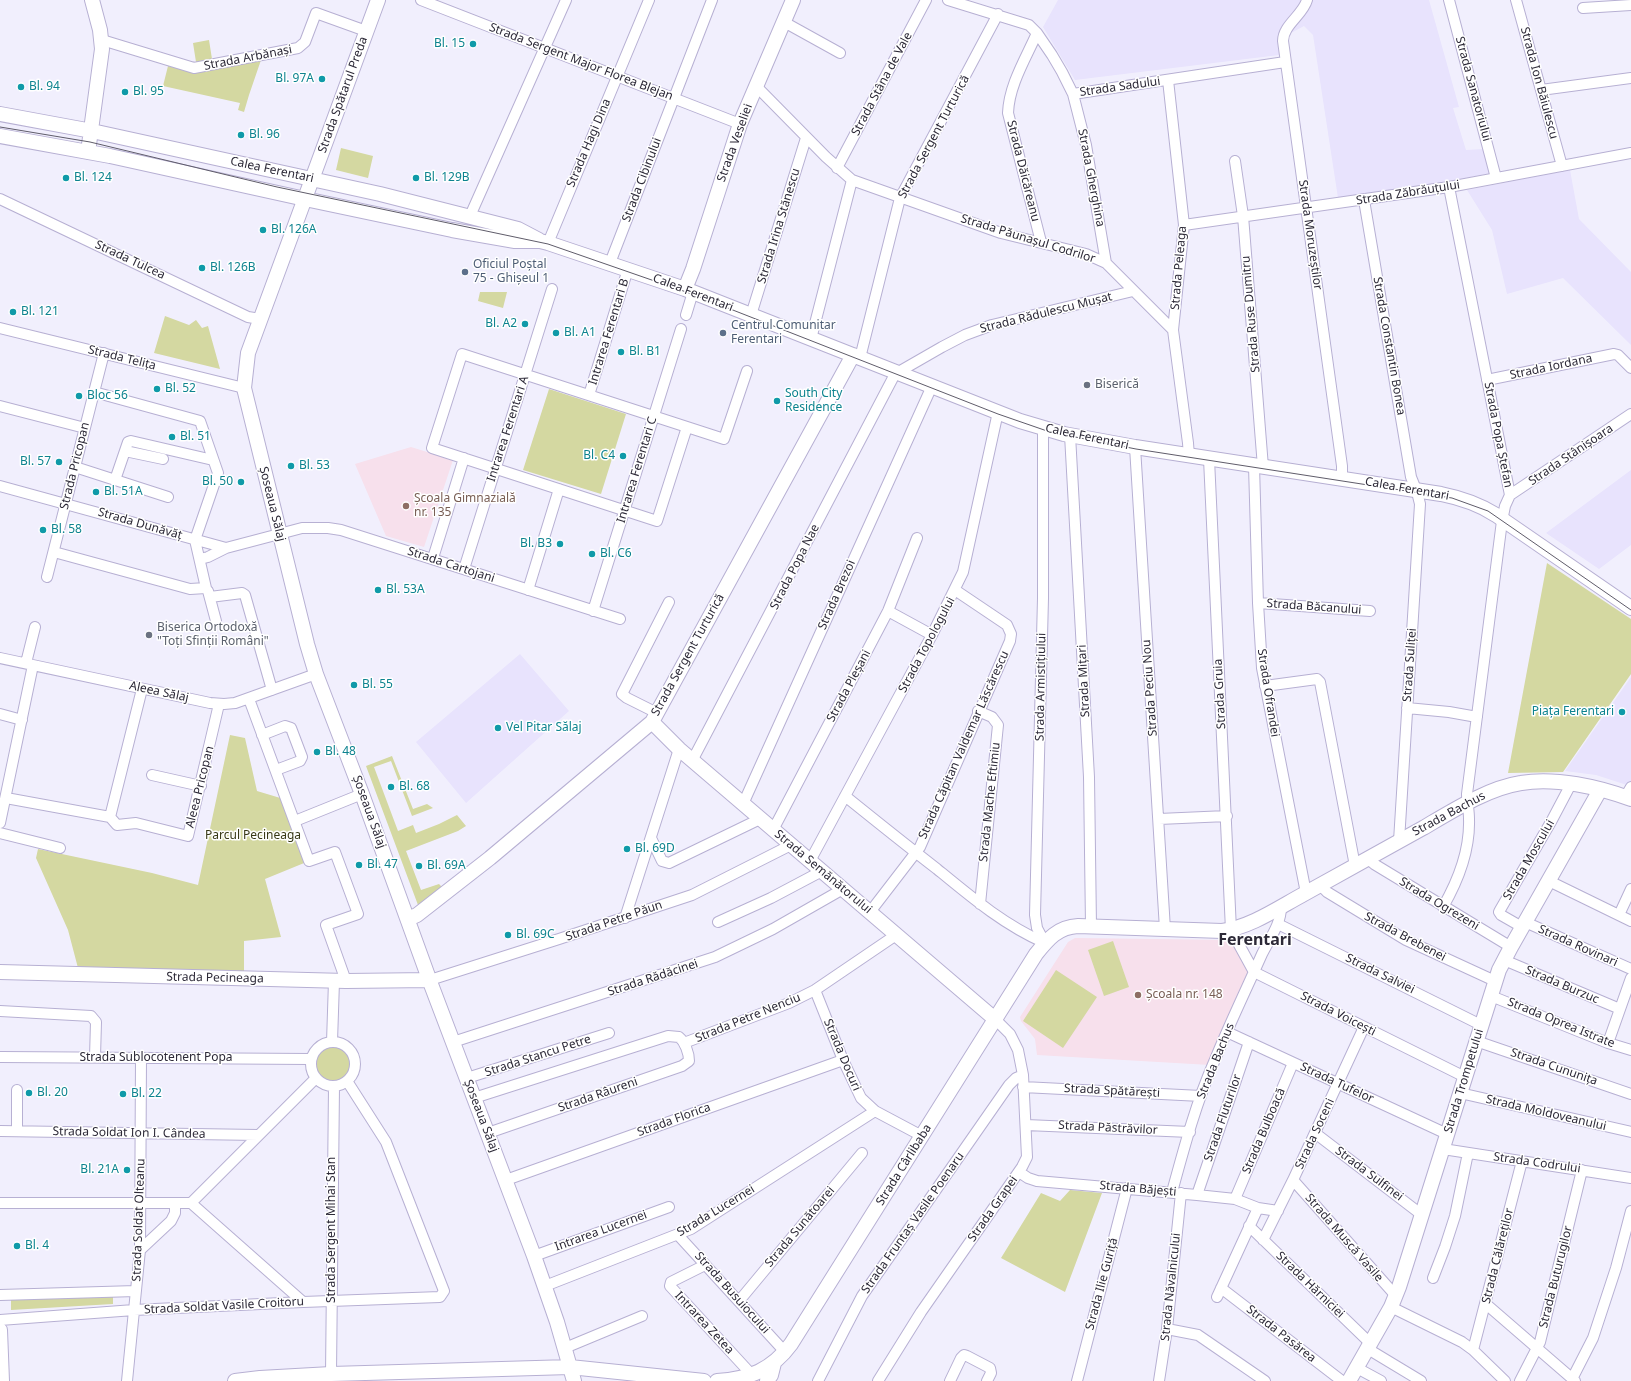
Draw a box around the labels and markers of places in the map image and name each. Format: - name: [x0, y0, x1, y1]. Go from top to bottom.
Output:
- place label: Bl. 15: [434, 37, 465, 51]
- marker: Bl. 15: [468, 39, 478, 49]
- place label: Bl. 97A: [275, 72, 314, 86]
- marker: Bl. 97A: [317, 74, 327, 84]
- place label: Bl. 94: [29, 80, 60, 94]
- marker: Bl. 94: [16, 82, 26, 92]
- place label: Bl. 95: [133, 85, 164, 99]
- marker: Bl. 95: [120, 87, 130, 97]
- place label: Bl. 96: [249, 128, 280, 142]
- marker: Bl. 96: [236, 130, 246, 140]
- place label: Bl. 124: [74, 171, 112, 185]
- place label: Bl. 129B: [424, 171, 470, 185]
- marker: Bl. 124: [61, 173, 71, 183]
- marker: Bl. 129B: [411, 173, 421, 183]
- place label: Bl. 126A: [271, 223, 316, 237]
- marker: Bl. 126A: [258, 225, 268, 235]
- place label: Oficiul Poștal 75 - Ghișeul 1: [473, 258, 549, 286]
- place label: Bl. 126B: [210, 261, 256, 275]
- marker: Bl. 126B: [197, 263, 207, 273]
- marker: Oficiul Poștal 75 - Ghișeul 1: [460, 267, 470, 277]
- place label: Bl. 121: [21, 305, 59, 319]
- marker: Bl. 121: [8, 307, 18, 317]
- place label: Bl. A2: [485, 317, 517, 331]
- marker: Bl. A2: [520, 319, 530, 329]
- place label: Centrul Comunitar Ferentari: [731, 319, 836, 347]
- place label: Bl. A1: [564, 326, 596, 340]
- marker: Bl. A1: [551, 328, 561, 338]
- marker: Centrul Comunitar Ferentari: [718, 328, 728, 338]
- place label: Bl. B1: [629, 345, 661, 359]
- marker: Bl. B1: [616, 347, 626, 357]
- place label: Biserică: [1095, 378, 1139, 392]
- marker: Biserică: [1082, 380, 1092, 390]
- place label: Bl. 52: [165, 382, 196, 396]
- marker: Bl. 52: [152, 384, 162, 394]
- place label: South City Residence: [785, 387, 842, 415]
- place label: Bloc 56: [87, 389, 128, 403]
- marker: Bloc 56: [74, 391, 84, 401]
- marker: South City Residence: [772, 396, 782, 406]
- place label: Bl. 51: [180, 430, 211, 444]
- marker: Bl. 51: [167, 432, 177, 442]
- place label: Bl. C4: [583, 449, 615, 463]
- marker: Bl. C4: [618, 451, 628, 461]
- place label: Bl. 57: [20, 455, 51, 469]
- marker: Bl. 57: [54, 457, 64, 467]
- place label: Bl. 53: [299, 459, 330, 473]
- marker: Bl. 53: [286, 461, 296, 471]
- place label: Bl. 50: [202, 475, 233, 489]
- marker: Bl. 50: [236, 477, 246, 487]
- place label: Bl. 51A: [104, 485, 143, 499]
- marker: Bl. 51A: [91, 487, 101, 497]
- place label: Școala Gimnazială nr. 135: [414, 492, 516, 520]
- marker: Școala Gimnazială nr. 135: [401, 501, 411, 511]
- place label: Bl. 58: [51, 523, 82, 537]
- marker: Bl. 58: [38, 525, 48, 535]
- place label: Bl. B3: [520, 537, 552, 551]
- marker: Bl. B3: [555, 539, 565, 549]
- place label: Bl. C6: [600, 547, 632, 561]
- marker: Bl. C6: [587, 549, 597, 559]
- place label: Bl. 53A: [386, 583, 425, 597]
- marker: Bl. 53A: [373, 585, 383, 595]
- place label: Biserica Ortodoxă "Toți Sfinții Români": [157, 621, 269, 649]
- marker: Biserica Ortodoxă "Toți Sfinții Români": [144, 630, 154, 640]
- place label: Bl. 55: [362, 678, 393, 692]
- marker: Bl. 55: [349, 680, 359, 690]
- place label: Piața Ferentari: [1532, 705, 1614, 719]
- marker: Piața Ferentari: [1617, 707, 1627, 717]
- place label: Vel Pitar Sălaj: [506, 721, 582, 735]
- marker: Vel Pitar Sălaj: [493, 723, 503, 733]
- place label: Bl. 48: [325, 745, 356, 759]
- marker: Bl. 48: [312, 747, 322, 757]
- place label: Bl. 68: [399, 780, 430, 794]
- marker: Bl. 68: [386, 782, 396, 792]
- place label: Bl. 69D: [635, 842, 675, 856]
- marker: Bl. 69D: [622, 844, 632, 854]
- place label: Bl. 47: [367, 858, 398, 872]
- place label: Bl. 69A: [427, 859, 466, 873]
- marker: Bl. 47: [354, 860, 364, 870]
- marker: Bl. 69A: [414, 861, 424, 871]
- place label: Bl. 69C: [516, 928, 555, 942]
- marker: Bl. 69C: [503, 930, 513, 940]
- place label: Școala nr. 148: [1146, 988, 1223, 1002]
- marker: Școala nr. 148: [1133, 990, 1143, 1000]
- place label: Bl. 20: [37, 1086, 68, 1100]
- place label: Bl. 22: [131, 1087, 162, 1101]
- marker: Bl. 20: [24, 1088, 34, 1098]
- marker: Bl. 22: [118, 1089, 128, 1099]
- place label: Bl. 21A: [80, 1163, 119, 1177]
- marker: Bl. 21A: [122, 1165, 132, 1175]
- place label: Bl. 4: [25, 1239, 49, 1253]
- marker: Bl. 4: [12, 1241, 22, 1251]

